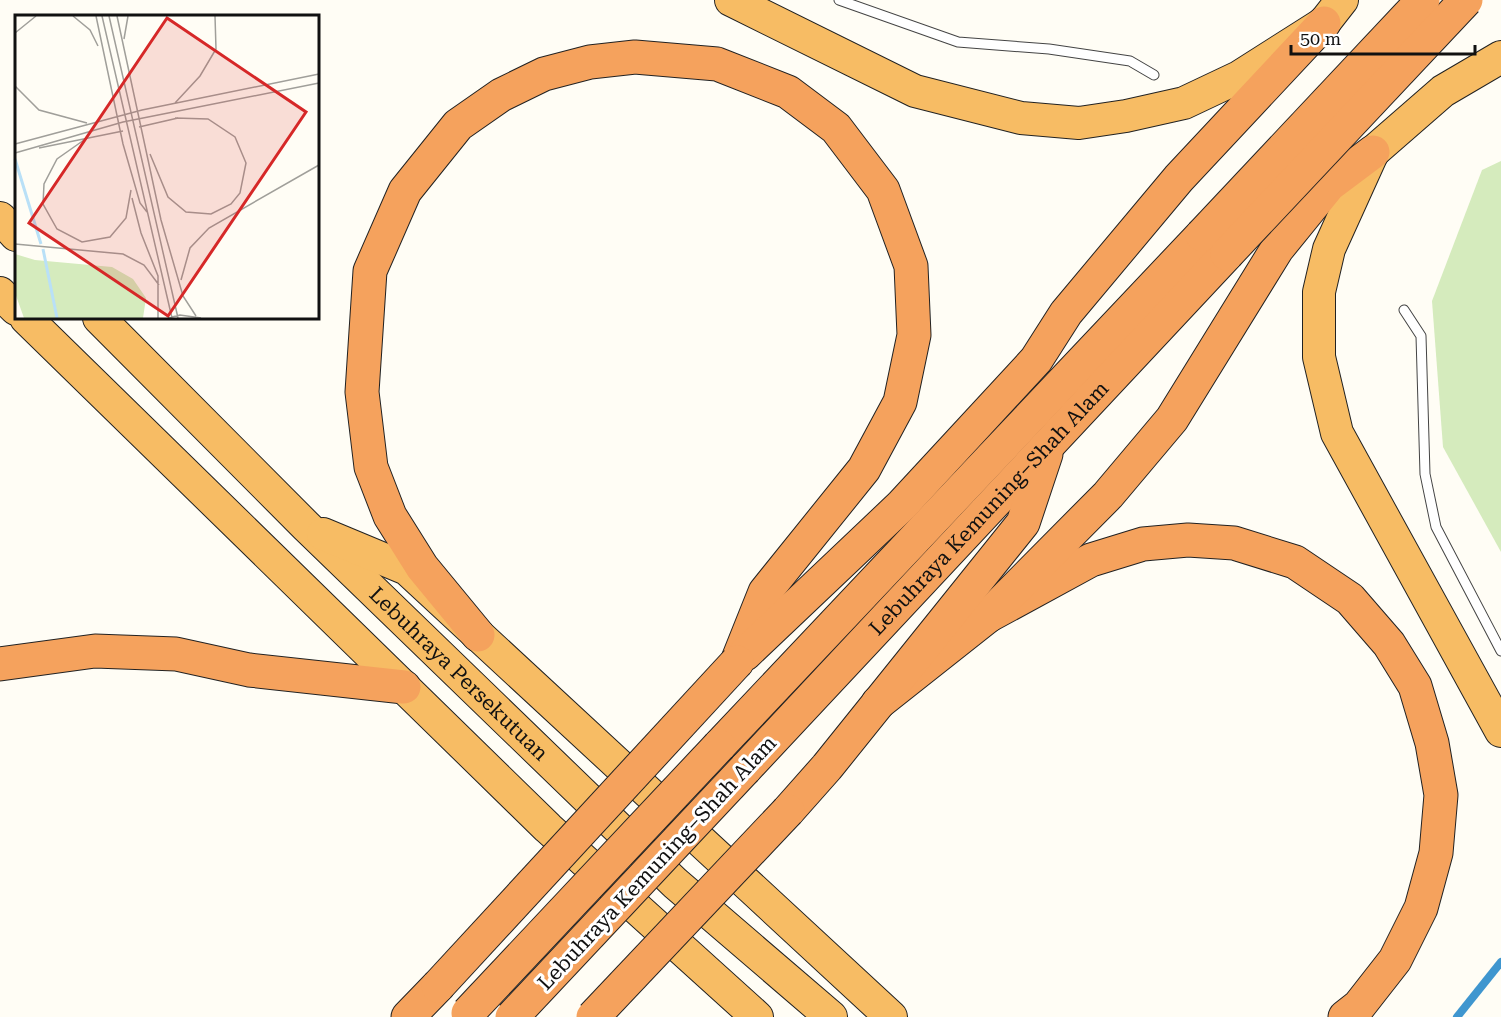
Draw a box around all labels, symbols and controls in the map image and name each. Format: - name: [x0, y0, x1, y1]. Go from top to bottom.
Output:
- inset map: [15, 15, 320, 320]
- scale bar: [1291, 18, 1476, 56]
- text: 50 m: [1300, 28, 1341, 49]
- street label: Lebuhraya Kemuning–Shah Alam: [864, 377, 1113, 640]
- street label: Lebuhraya Persekutuan: [364, 582, 553, 766]
- street label: Lebuhraya Kemuning–Shah Alam: [533, 731, 781, 995]

